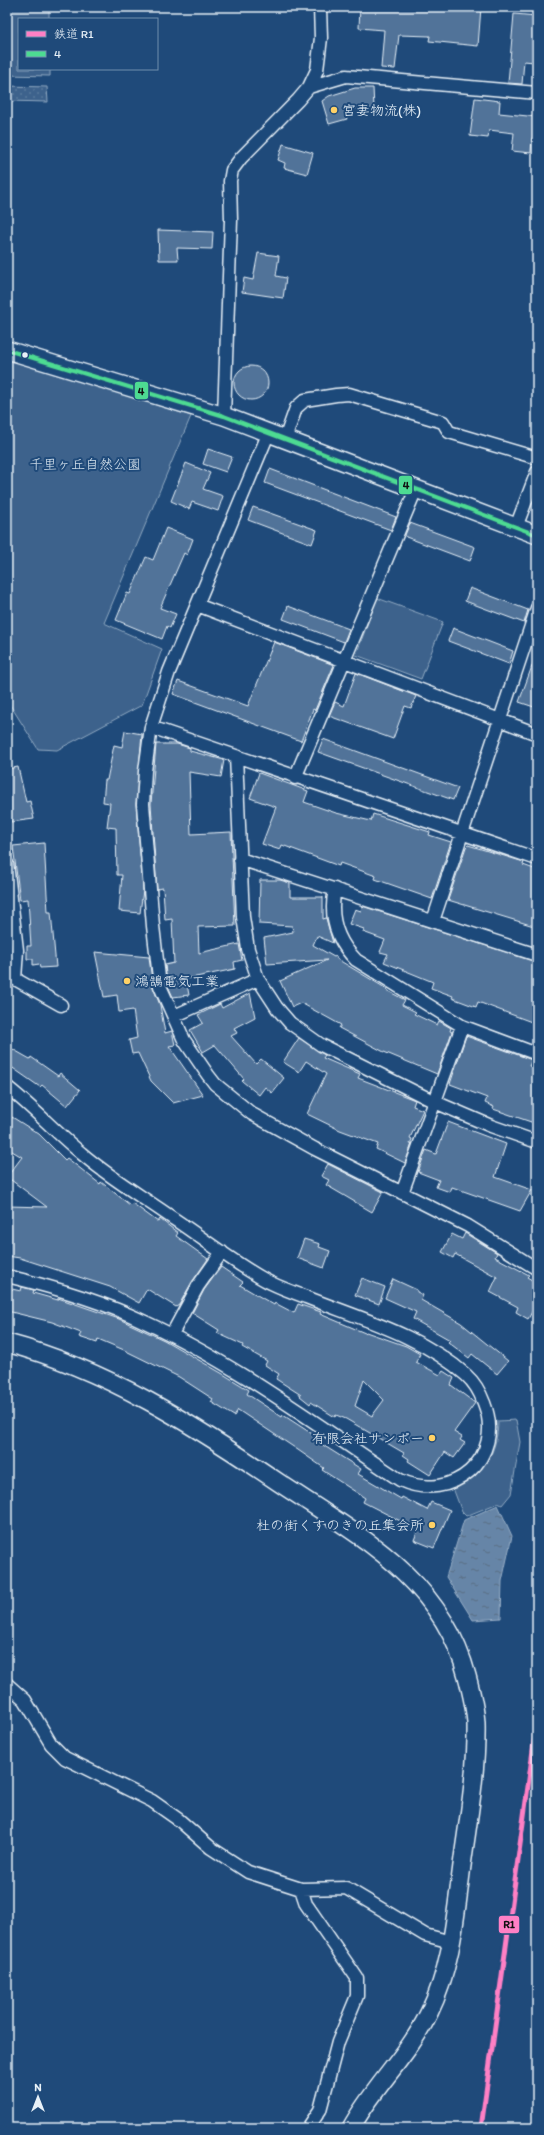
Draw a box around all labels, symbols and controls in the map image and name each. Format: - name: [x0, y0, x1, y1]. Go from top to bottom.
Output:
- legend: [18, 18, 158, 70]
- text: 鉄道 R1: [54, 27, 94, 41]
- text: 4: [54, 47, 61, 61]
- place label: 宮妻物流(株): [342, 102, 421, 119]
- marker: 宮妻物流(株): [329, 105, 339, 115]
- unlabelled marker: [20, 350, 30, 360]
- line badge: 4: [134, 381, 149, 400]
- text: 4: [138, 385, 145, 398]
- park label: 千里ヶ丘自然公園: [29, 456, 141, 473]
- line badge: 4: [398, 475, 413, 495]
- text: 4: [403, 479, 410, 492]
- place label: 鴻鵠電気工業: [135, 973, 219, 990]
- marker: 鴻鵠電気工業: [122, 976, 132, 986]
- place label: 有限会社サンポー: [312, 1430, 424, 1447]
- marker: 有限会社サンポー: [427, 1433, 437, 1443]
- place label: 杜の街くすのきの丘集会所: [256, 1517, 424, 1534]
- marker: 杜の街くすのきの丘集会所: [427, 1520, 437, 1530]
- line badge: R1: [498, 1915, 520, 1934]
- text: R1: [503, 1918, 516, 1931]
- north arrow: [18, 2077, 58, 2117]
- text: N: [34, 2081, 42, 2094]

